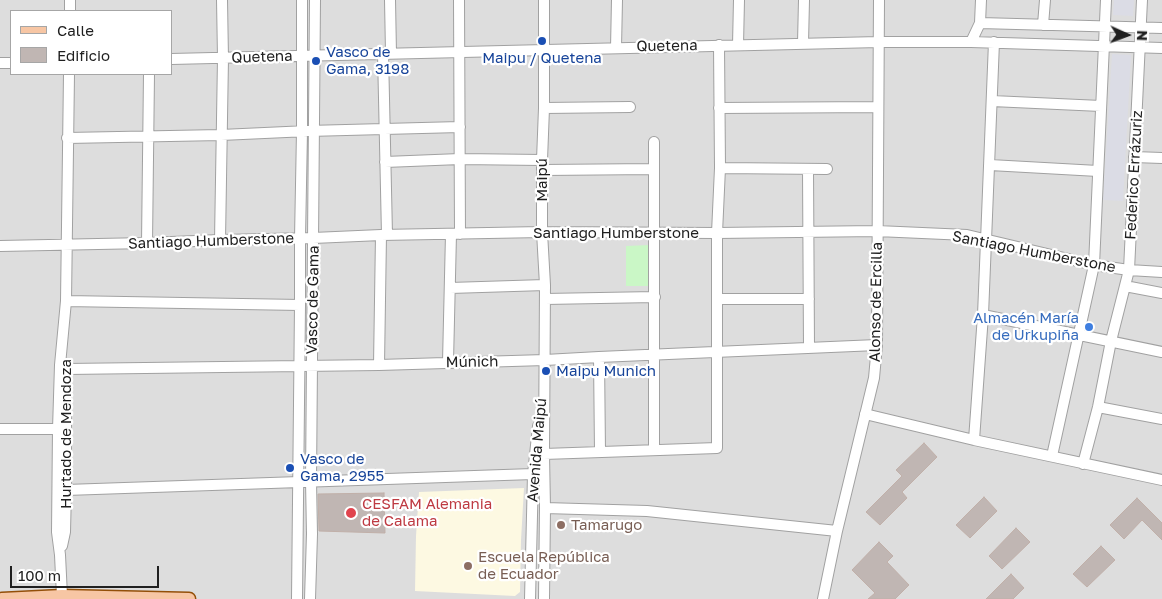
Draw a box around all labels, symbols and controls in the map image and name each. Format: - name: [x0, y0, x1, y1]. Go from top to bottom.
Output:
- legend: [10, 10, 172, 75]
- north arrow: [1102, 10, 1152, 60]
- text: Calle: [57, 21, 94, 39]
- text: N: [1134, 30, 1151, 41]
- marker: Maipu / Quetena: [536, 35, 548, 47]
- street label: Quetena: [636, 36, 698, 56]
- place label: Vasco de Gama, 3198: [326, 43, 409, 78]
- text: Edificio: [57, 46, 110, 64]
- street label: Quetena: [231, 47, 293, 67]
- place label: Maipu / Quetena: [482, 49, 602, 67]
- marker: Vasco de Gama, 3198: [310, 55, 322, 67]
- street label: Federico Errázuriz: [1122, 110, 1146, 240]
- street label: Maipú: [533, 158, 551, 202]
- street label: Santiago Humberstone: [533, 224, 699, 242]
- street label: Santiago Humberstone: [951, 227, 1117, 277]
- street label: Santiago Humberstone: [128, 229, 294, 253]
- street label: Alonso de Ercilla: [866, 242, 886, 362]
- street label: Vasco de Gama: [303, 245, 323, 355]
- place label: Almacén María de Urkupiña: [973, 309, 1079, 344]
- marker: Almacén María de Urkupiña: [1083, 321, 1095, 333]
- street label: Múnich: [446, 353, 498, 371]
- street label: Hurtado de Mendoza: [57, 359, 75, 509]
- place label: Maipu Munich: [556, 362, 656, 380]
- marker: Maipu Munich: [540, 365, 552, 377]
- street label: Avenida Maipú: [523, 397, 551, 503]
- place label: Vasco de Gama, 2955: [300, 450, 384, 485]
- marker: Vasco de Gama, 2955: [284, 462, 296, 474]
- place label: CESFAM Alemania de Calama: [362, 495, 492, 530]
- marker: CESFAM Alemania de Calama: [344, 506, 358, 520]
- place label: Tamarugo: [571, 516, 642, 534]
- marker: Tamarugo: [555, 519, 567, 531]
- place label: Escuela República de Ecuador: [478, 548, 610, 583]
- scale bar: [12, 556, 161, 588]
- marker: Escuela República de Ecuador: [462, 560, 474, 572]
- text: 100 m: [18, 566, 61, 584]

